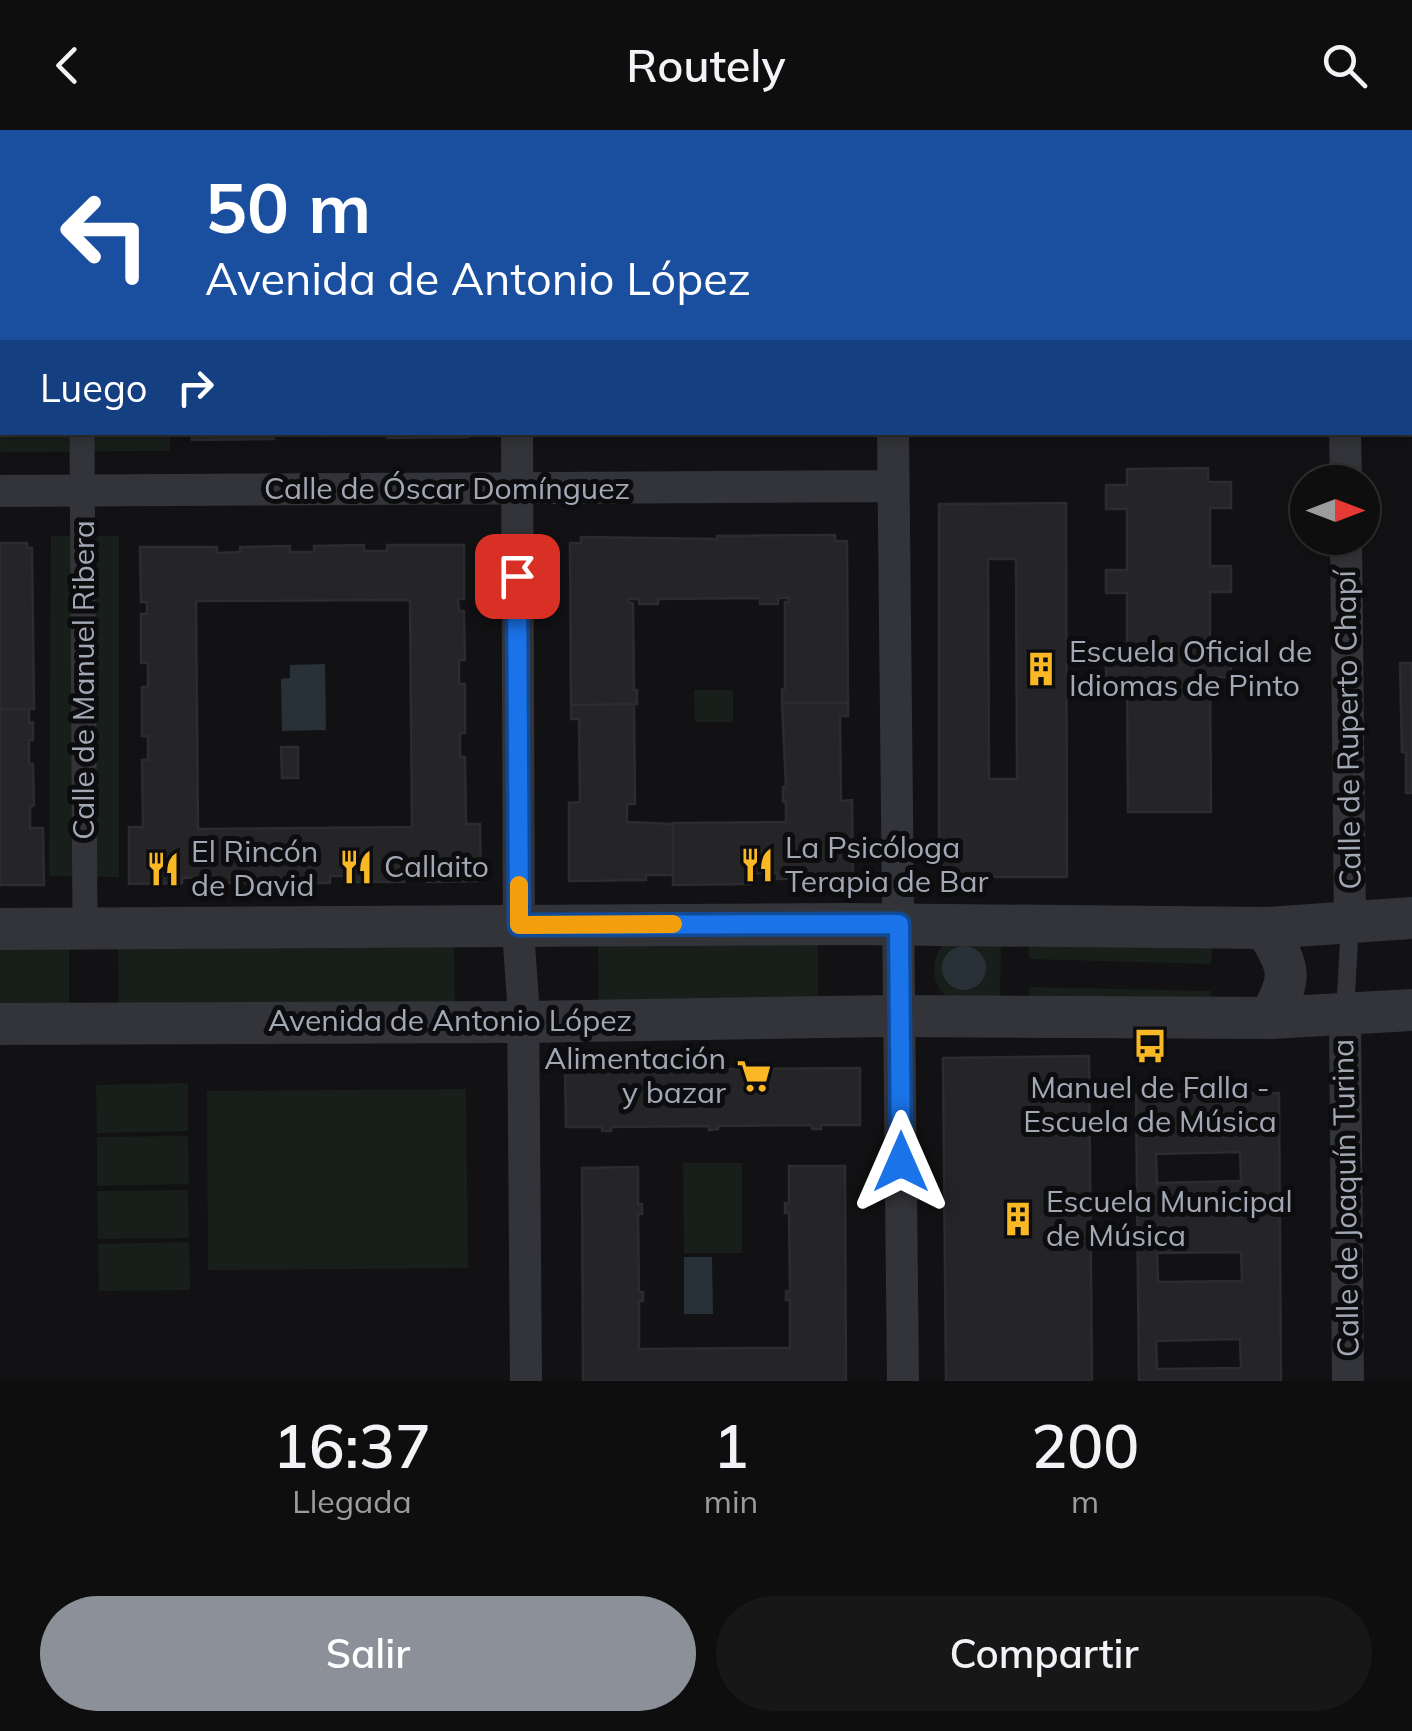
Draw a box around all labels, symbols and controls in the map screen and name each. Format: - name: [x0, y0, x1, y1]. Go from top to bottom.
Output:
- text: Routely: [626, 37, 786, 93]
- icon: back: [40, 38, 95, 93]
- icon: search: [1317, 38, 1372, 93]
- text: 50 m: [205, 163, 371, 251]
- icon: left: [40, 170, 170, 300]
- text: Avenida de Antonio López: [205, 250, 751, 306]
- icon: right: [168, 360, 223, 415]
- text: Luego: [40, 364, 148, 412]
- north arrow: [1290, 465, 1380, 555]
- map controls: [1290, 465, 1380, 555]
- street label: Calle de Óscar Domínguez: [264, 469, 630, 507]
- street label: Calle de Manuel Ribera: [64, 520, 102, 840]
- pin: [475, 534, 560, 619]
- icon: arrive: [490, 549, 545, 604]
- street label: Calle de Ruperto Chapí: [1325, 568, 1369, 890]
- place label: Escuela Oficial de Idiomas de Pinto: [1069, 632, 1312, 704]
- building icon: Escuela Oficial de Idiomas de Pinto: [1022, 650, 1060, 688]
- place label: La Psicóloga Terapia de Bar: [785, 828, 988, 900]
- place label: El Rincón de David: [191, 832, 318, 904]
- restaurant icon: La Psicóloga Terapia de Bar: [738, 846, 776, 884]
- place label: Callaito: [384, 847, 489, 885]
- restaurant icon: Callaito: [337, 848, 375, 886]
- restaurant icon: El Rincón de David: [144, 850, 182, 888]
- street label: Avenida de Antonio López: [268, 1001, 632, 1039]
- bus stop icon: Manuel de Falla - Escuela de Música: [1131, 1027, 1169, 1065]
- place label: Alimentación y bazar: [544, 1039, 726, 1111]
- street label: Calle de Joaquín Turina: [1323, 1039, 1367, 1357]
- supermarket icon: Alimentación y bazar: [735, 1057, 773, 1095]
- place label: Manuel de Falla - Escuela de Música: [1023, 1068, 1277, 1140]
- position arrow: [849, 1110, 953, 1214]
- place label: Escuela Municipal de Música: [1046, 1182, 1293, 1254]
- building icon: Escuela Municipal de Música: [999, 1200, 1037, 1238]
- text: 16:37: [273, 1408, 431, 1483]
- text: 1: [713, 1408, 749, 1483]
- text: 200: [1031, 1408, 1139, 1483]
- text: Llegada: [292, 1481, 412, 1521]
- text: min: [704, 1481, 758, 1521]
- text: m: [1071, 1481, 1099, 1521]
- button: Salir: [40, 1596, 696, 1711]
- button: Compartir: [716, 1596, 1372, 1711]

